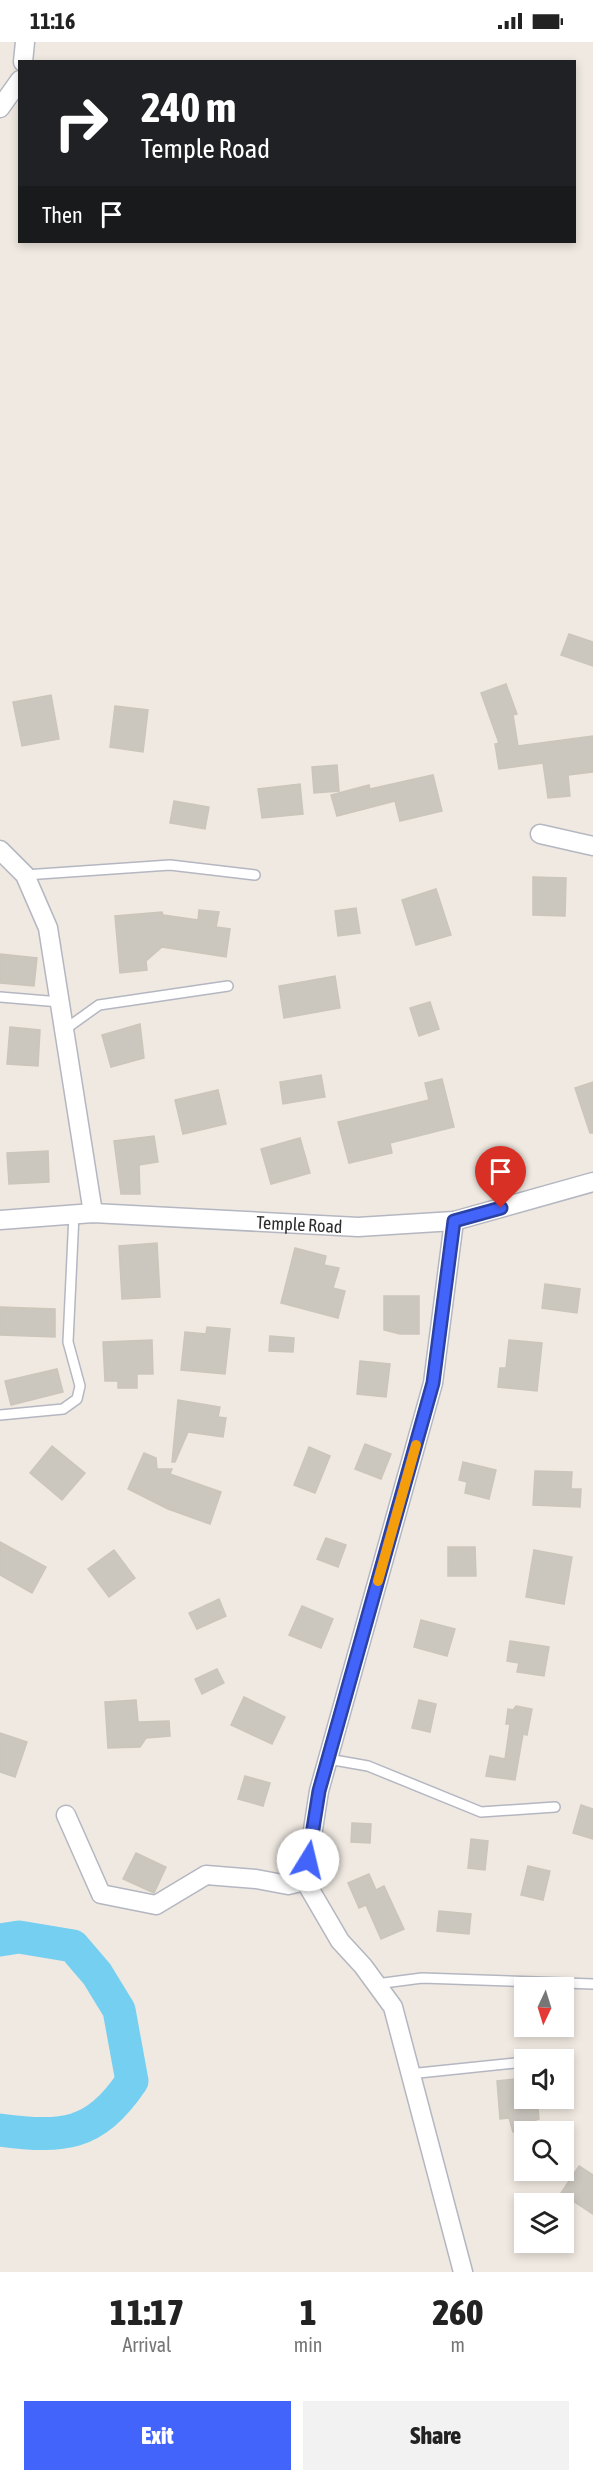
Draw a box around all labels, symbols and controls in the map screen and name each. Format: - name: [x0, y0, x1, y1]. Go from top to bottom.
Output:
- text: 11:16: [30, 8, 75, 34]
- text: 240 m: [141, 83, 236, 131]
- icon: right: [42, 84, 120, 162]
- text: Temple Road: [141, 133, 270, 164]
- icon: arrive: [95, 198, 128, 231]
- text: Then: [42, 202, 83, 228]
- pin: [475, 1146, 526, 1208]
- icon: arrive: [484, 1155, 517, 1188]
- street label: Temple Road: [256, 1211, 343, 1237]
- position arrow: [276, 1828, 340, 1892]
- north arrow: [514, 1977, 574, 2037]
- map controls: [514, 1977, 574, 2253]
- button: sound: [514, 2049, 574, 2109]
- button: search: [514, 2121, 574, 2181]
- button: layers: [514, 2193, 574, 2253]
- text: 11:17: [110, 2291, 184, 2333]
- text: 1: [300, 2291, 317, 2333]
- text: 260: [432, 2291, 483, 2333]
- text: Arrival: [122, 2333, 171, 2356]
- text: min: [294, 2333, 323, 2356]
- text: m: [451, 2333, 465, 2356]
- button: Exit: [24, 2401, 291, 2470]
- button: Share: [303, 2401, 569, 2470]

